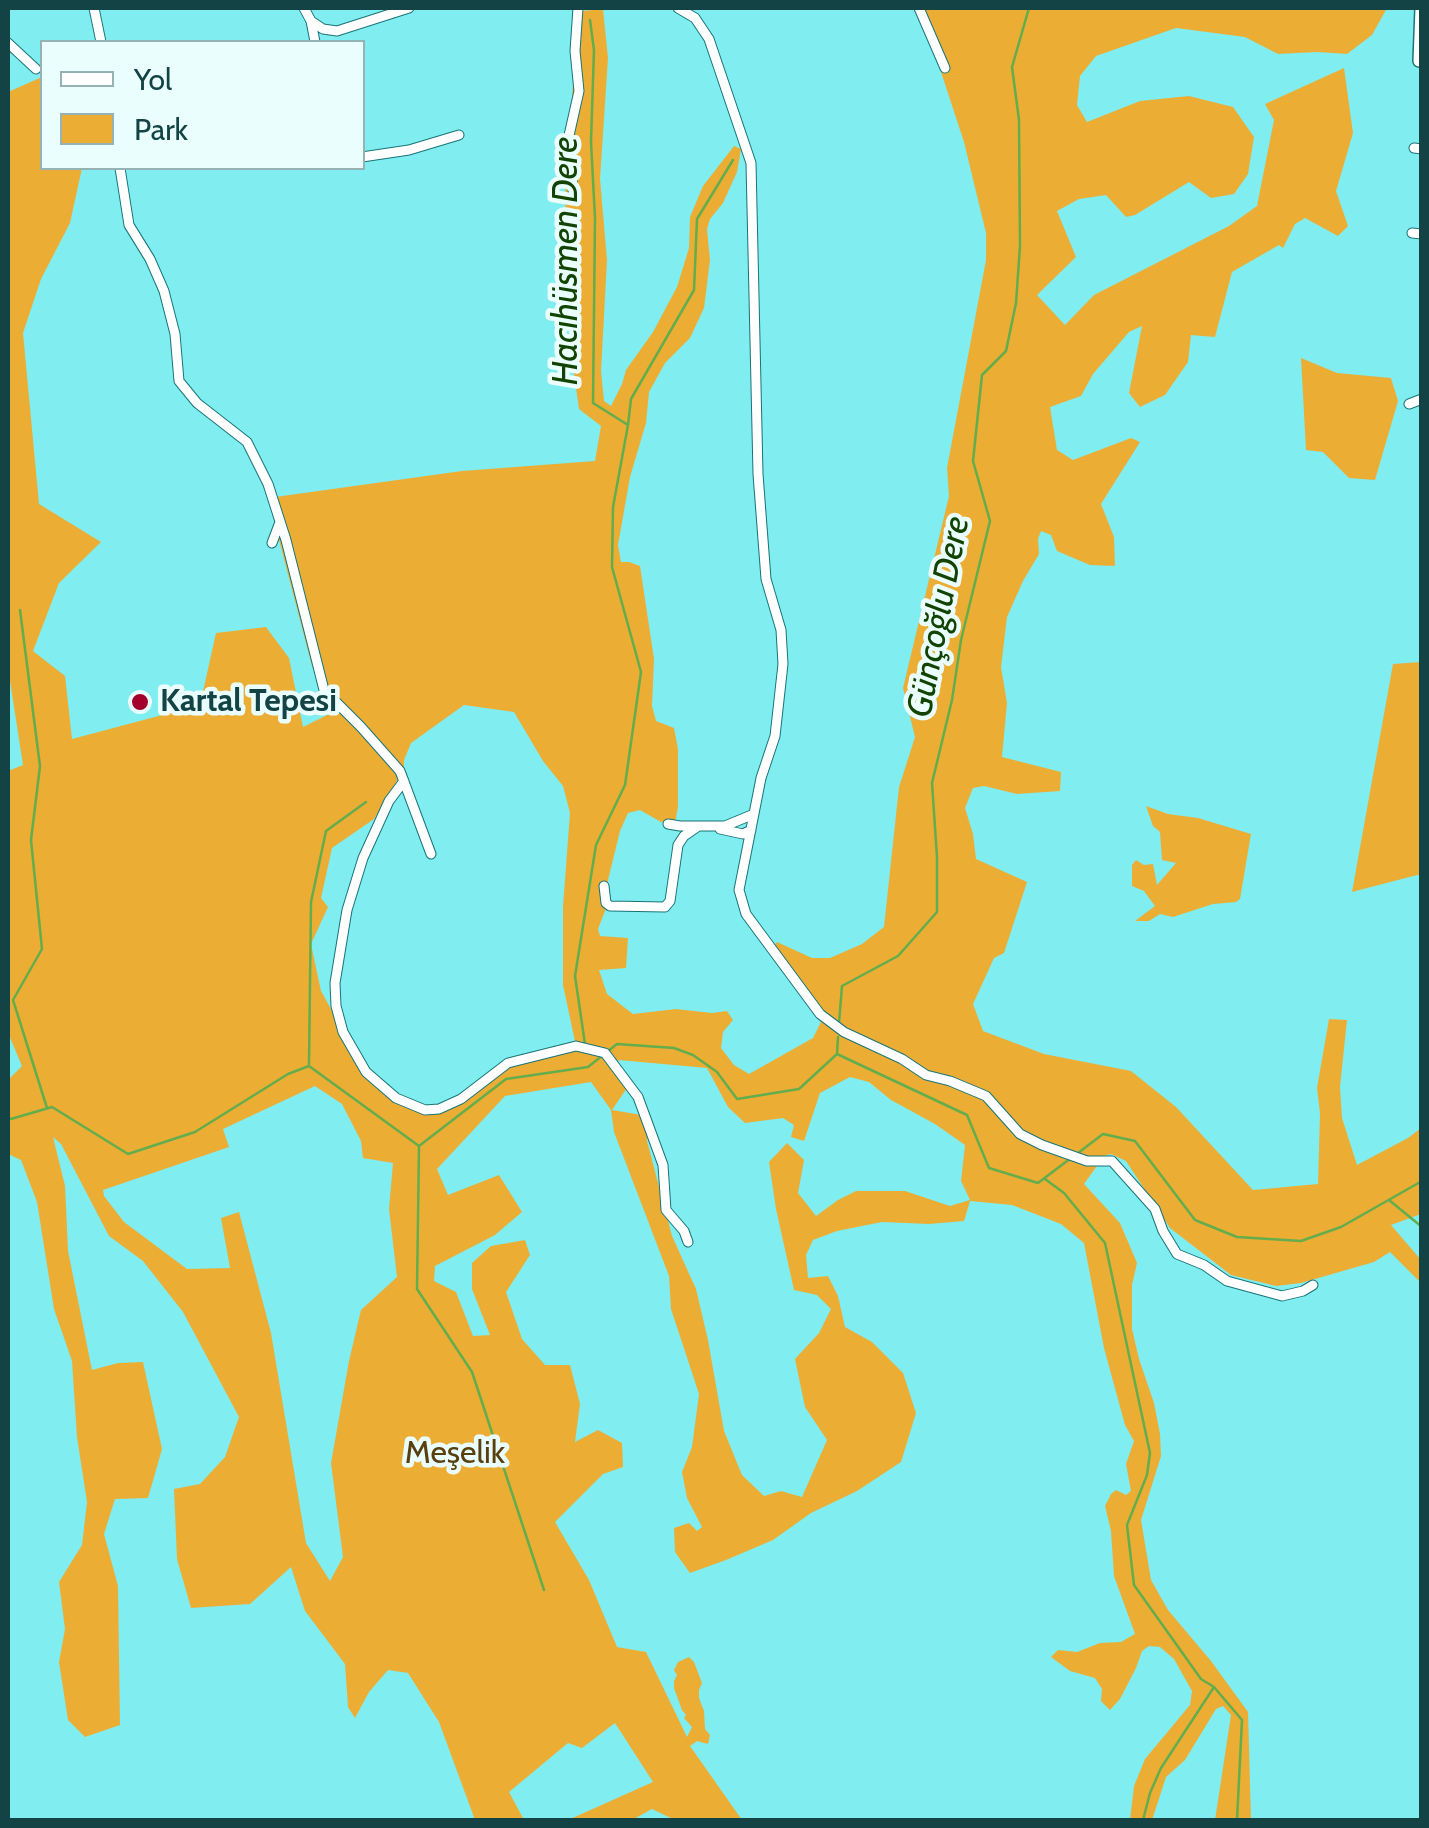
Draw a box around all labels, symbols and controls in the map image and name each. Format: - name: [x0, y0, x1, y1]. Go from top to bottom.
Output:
- legend: [40, 40, 365, 170]
- text: Yol: [134, 61, 172, 98]
- text: Park: [134, 111, 188, 148]
- water label: Hacıhüsmen Dere: [546, 137, 588, 385]
- water label: Günçoğlu Dere: [899, 513, 979, 721]
- place label: Kartal Tepesi: [160, 683, 337, 721]
- marker: Kartal Tepesi: [129, 691, 151, 713]
- park label: Meşelik: [405, 1435, 505, 1473]

